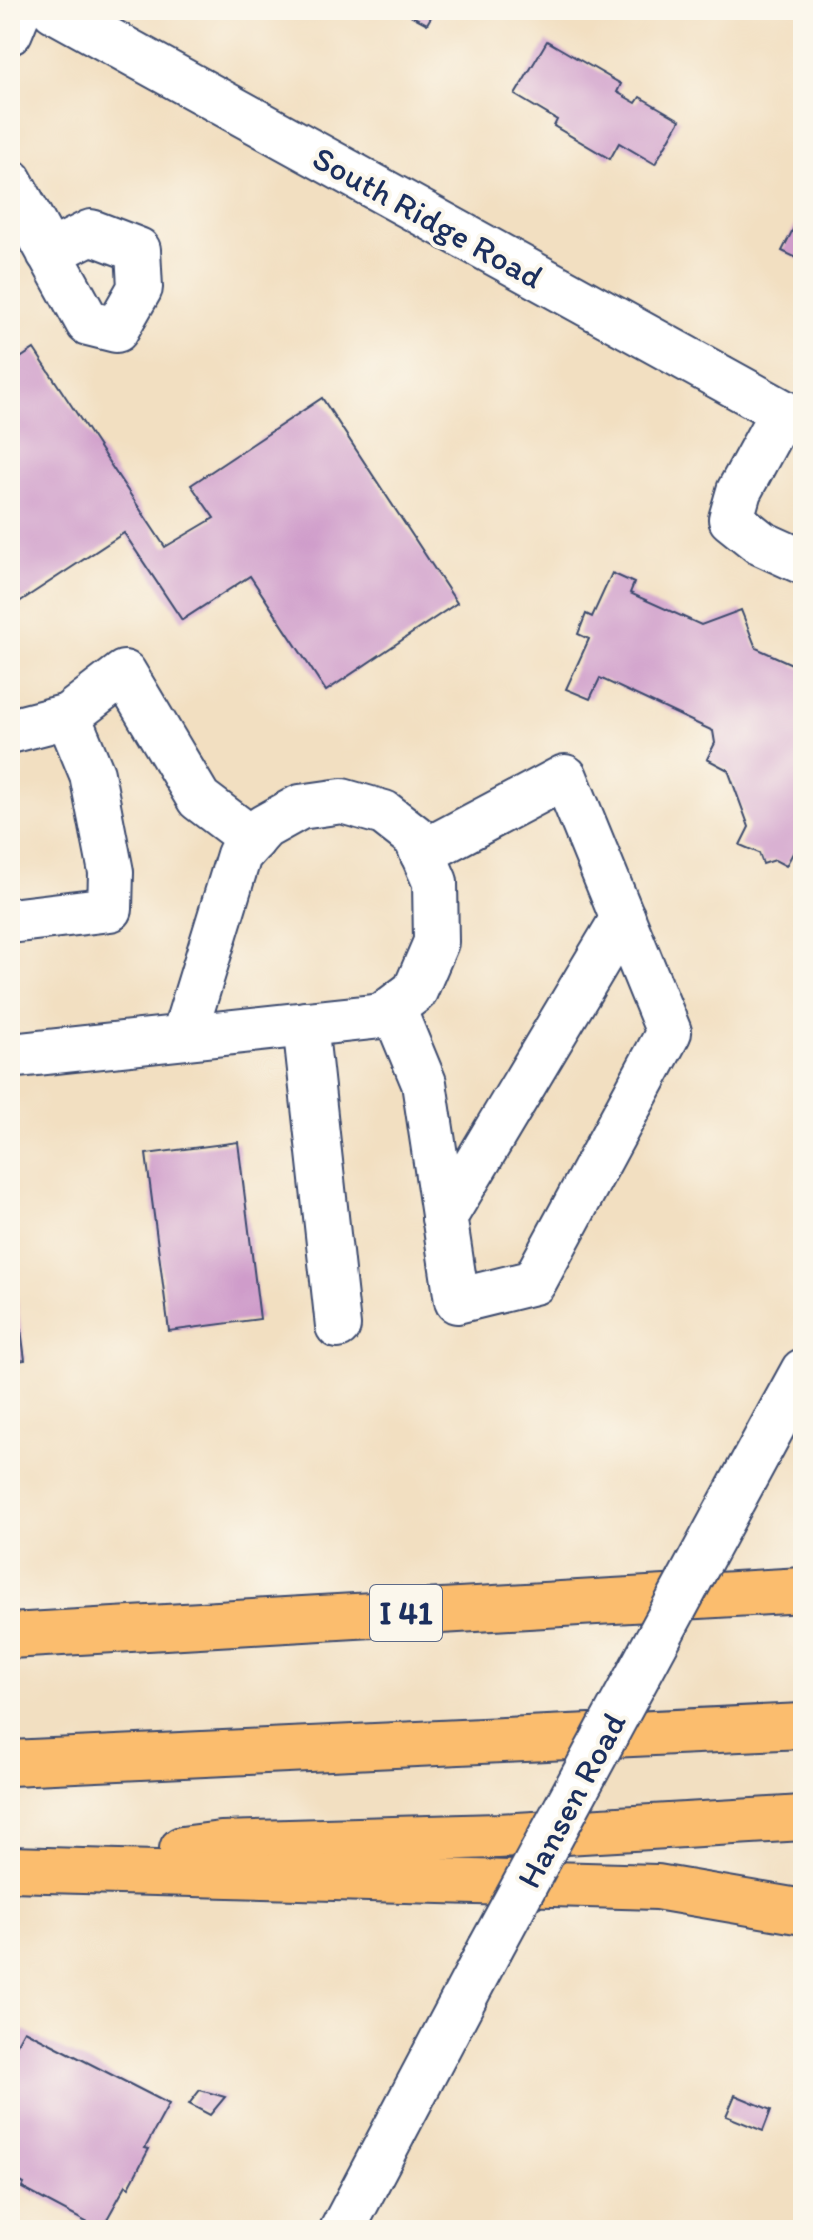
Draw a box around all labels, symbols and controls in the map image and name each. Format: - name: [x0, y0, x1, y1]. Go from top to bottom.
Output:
- street label: South Ridge Road: [306, 137, 550, 298]
- road number: I 41: [370, 1585, 442, 1641]
- street label: Hansen Road: [508, 1705, 635, 1895]

